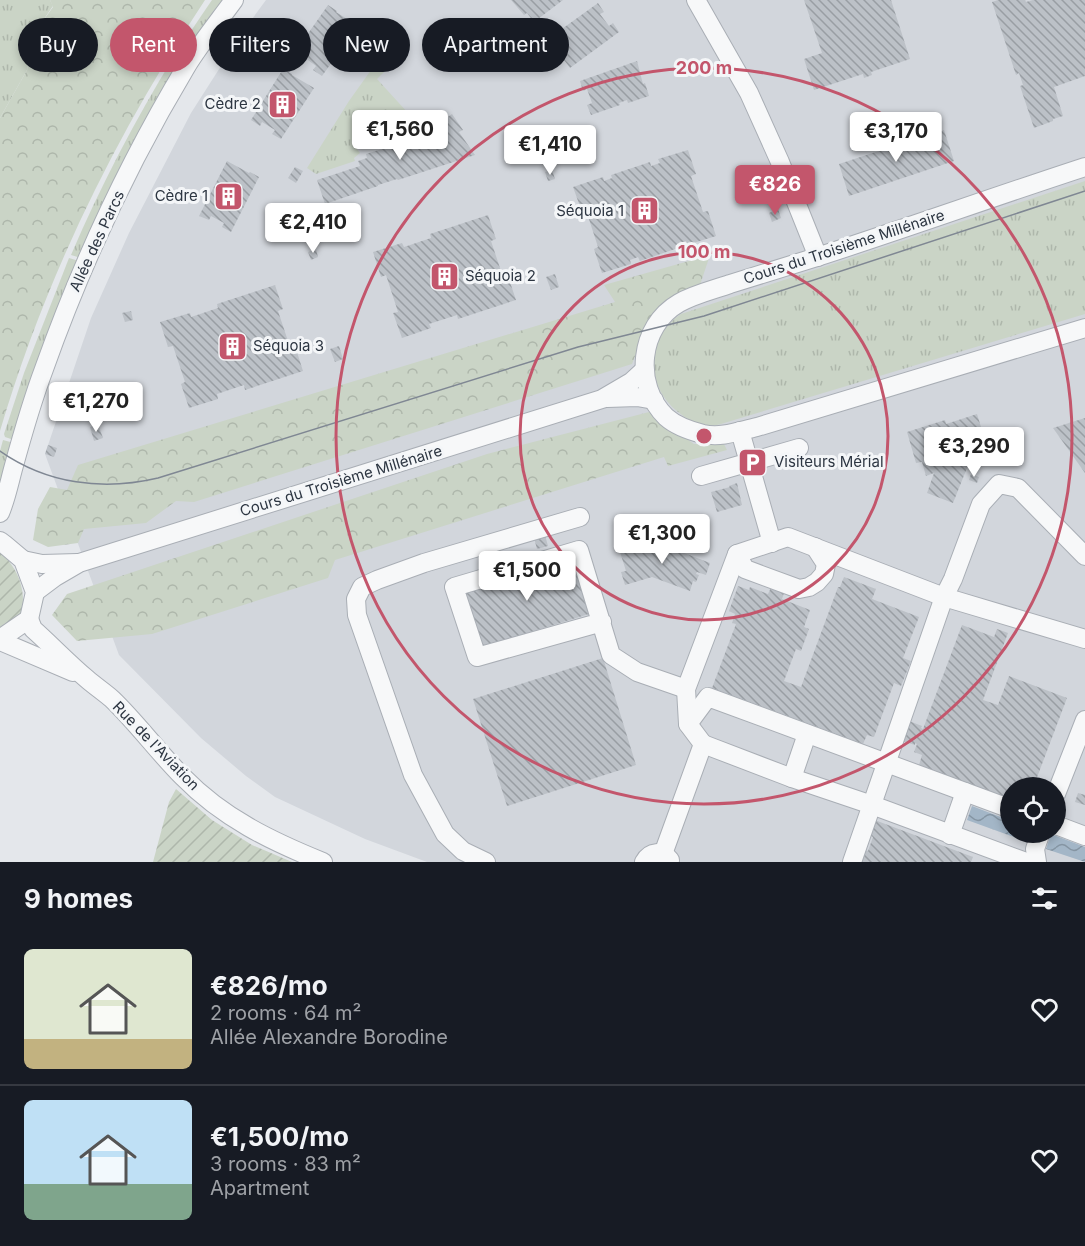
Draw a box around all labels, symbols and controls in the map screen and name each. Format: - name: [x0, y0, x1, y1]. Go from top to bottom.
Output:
- chip: Buy: [18, 18, 98, 72]
- chip: Rent: [110, 18, 197, 72]
- chip: Filters: [209, 18, 311, 72]
- chip: New: [323, 18, 410, 72]
- chip: Apartment: [422, 18, 569, 72]
- text: 200 m: [676, 57, 732, 78]
- building icon: Cèdre 2: [266, 88, 298, 120]
- place label: Cèdre 2: [205, 94, 261, 113]
- pin: €1,560: [351, 110, 449, 161]
- pin: €3,170: [847, 112, 945, 163]
- text: €1,560: [366, 117, 434, 141]
- text: €3,170: [864, 119, 928, 143]
- pin: €1,410: [501, 125, 599, 176]
- text: €1,410: [518, 132, 582, 156]
- pin: €826: [739, 165, 811, 216]
- text: €826: [749, 172, 801, 196]
- building icon: Cèdre 1: [213, 180, 245, 212]
- place label: Cèdre 1: [155, 186, 208, 205]
- street label: Allée des Parcs: [65, 187, 128, 294]
- building icon: Séquoia 1: [629, 195, 661, 227]
- place label: Séquoia 1: [556, 201, 624, 220]
- pin: €2,410: [264, 203, 362, 254]
- street label: Cours du Troisième Millénaire: [741, 205, 947, 288]
- text: €2,410: [279, 210, 347, 234]
- text: 100 m: [678, 241, 730, 262]
- building icon: Séquoia 2: [428, 260, 460, 292]
- place label: Séquoia 2: [465, 266, 536, 285]
- building icon: Séquoia 3: [216, 330, 248, 362]
- place label: Séquoia 3: [253, 336, 324, 355]
- pin: €1,270: [47, 382, 145, 433]
- text: €1,270: [63, 389, 129, 413]
- centre of rings: [694, 426, 714, 446]
- pin: €3,290: [925, 427, 1023, 478]
- text: €3,290: [938, 434, 1010, 458]
- street label: Cours du Troisième Millénaire: [237, 441, 444, 520]
- parking icon: Visiteurs Mérial: [737, 446, 769, 478]
- place label: Visiteurs Mérial: [774, 452, 884, 471]
- pin: €1,300: [613, 514, 711, 565]
- text: €1,300: [628, 521, 696, 545]
- pin: €1,500: [478, 551, 576, 602]
- text: €1,500: [493, 558, 561, 582]
- street label: Rue de l'Aviation: [109, 697, 204, 794]
- map controls: [1000, 777, 1066, 843]
- button: locate: [1000, 777, 1066, 843]
- icon: filters: [1028, 882, 1061, 915]
- text: 9 homes: [24, 883, 133, 914]
- text: €826/mo: [210, 970, 328, 1001]
- icon: home: [72, 973, 144, 1045]
- icon: heart: [1028, 993, 1061, 1026]
- text: 2 rooms · 64 m²: [210, 1001, 361, 1025]
- text: Allée Alexandre Borodine: [210, 1025, 448, 1049]
- text: €1,500/mo: [210, 1121, 349, 1152]
- icon: home: [72, 1124, 144, 1196]
- icon: heart: [1028, 1144, 1061, 1177]
- text: 3 rooms · 83 m²: [210, 1152, 361, 1176]
- text: Apartment: [210, 1176, 309, 1200]

